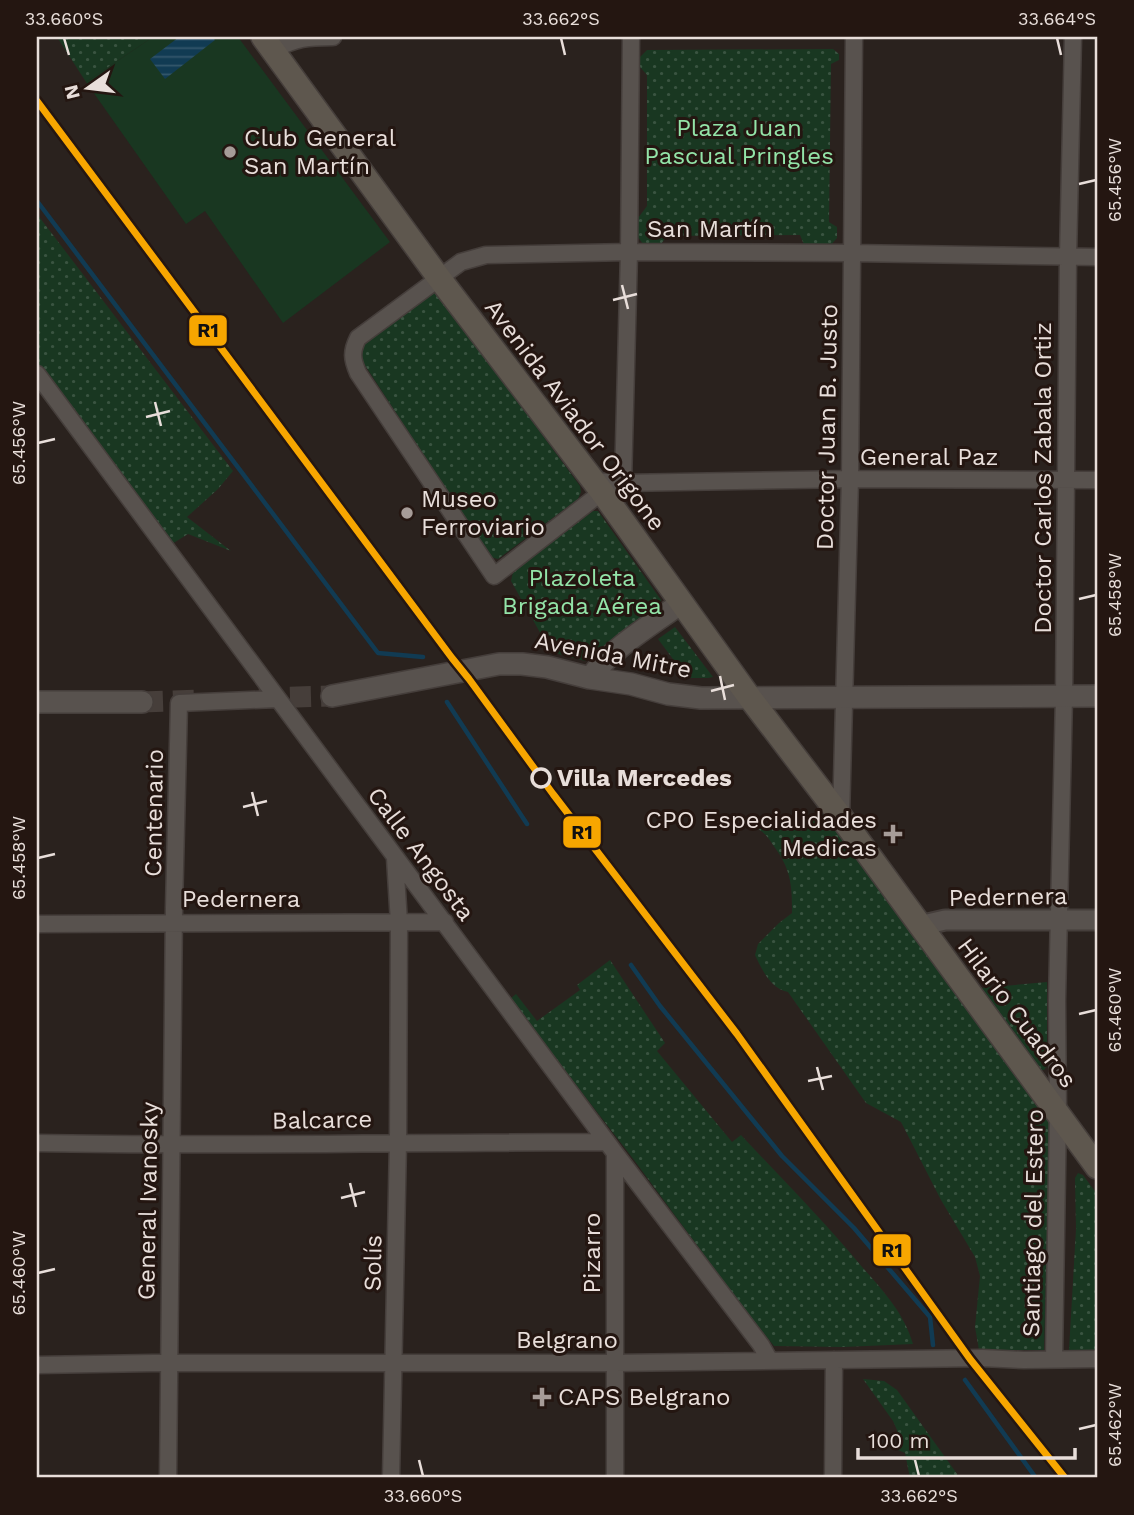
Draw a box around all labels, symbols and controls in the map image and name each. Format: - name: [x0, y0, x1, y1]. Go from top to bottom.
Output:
- text: 33.660°S: [25, 8, 103, 29]
- text: 33.662°S: [522, 8, 600, 29]
- text: 33.664°S: [1018, 8, 1096, 29]
- north arrow: [52, 52, 122, 122]
- text: N: [59, 82, 85, 102]
- park label: Plaza Juan Pascual Pringles: [644, 114, 834, 170]
- place label: Club General San Martín: [244, 124, 397, 180]
- text: 65.456°W: [1104, 138, 1125, 222]
- marker: Club General San Martín: [222, 144, 238, 160]
- street label: San Martín: [647, 215, 773, 243]
- street label: Avenida Aviador Origone: [479, 294, 671, 536]
- street label: Doctor Juan B. Justo: [811, 304, 843, 550]
- line badge: R1: [188, 314, 228, 347]
- text: R1: [197, 319, 219, 342]
- street label: Doctor Carlos Zabala Ortiz: [1029, 322, 1057, 634]
- text: 65.456°W: [8, 401, 29, 485]
- street label: General Paz: [860, 443, 998, 471]
- place label: Museo Ferroviario: [421, 485, 545, 541]
- marker: Museo Ferroviario: [399, 505, 415, 521]
- text: 65.458°W: [1104, 553, 1125, 637]
- park label: Plazoleta Brigada Aérea: [502, 564, 662, 620]
- street label: Avenida Mitre: [532, 626, 694, 684]
- street label: Centenario: [139, 749, 169, 877]
- place label: Villa Mercedes: [557, 764, 732, 792]
- marker: Villa Mercedes: [531, 768, 551, 788]
- street label: Calle Angosta: [362, 782, 480, 926]
- place label: CPO Especialidades Medicas: [646, 806, 877, 862]
- line badge: R1: [562, 815, 602, 849]
- text: 65.458°W: [8, 816, 29, 900]
- text: R1: [571, 821, 593, 844]
- marker: CPO Especialidades Medicas: [883, 824, 903, 844]
- street label: Pedernera: [948, 882, 1068, 912]
- street label: Pedernera: [182, 885, 300, 913]
- street label: Hilario Cuadros: [952, 933, 1082, 1093]
- text: 65.460°W: [1104, 968, 1125, 1052]
- street label: General Ivanosky: [132, 1101, 164, 1300]
- street label: Balcarce: [272, 1105, 372, 1135]
- street label: Santiago del Estero: [1017, 1109, 1049, 1337]
- street label: Pizarro: [578, 1212, 606, 1294]
- text: 65.460°W: [8, 1231, 29, 1315]
- line badge: R1: [872, 1233, 912, 1267]
- street label: Solís: [359, 1235, 387, 1291]
- text: R1: [881, 1239, 903, 1262]
- street label: Belgrano: [516, 1326, 618, 1354]
- place label: CAPS Belgrano: [558, 1383, 730, 1411]
- text: 65.462°W: [1104, 1383, 1125, 1467]
- marker: CAPS Belgrano: [532, 1387, 552, 1407]
- scale bar: [858, 1417, 1074, 1461]
- text: 100 m: [868, 1428, 930, 1453]
- text: 33.660°S: [384, 1485, 462, 1506]
- text: 33.662°S: [880, 1485, 958, 1506]

